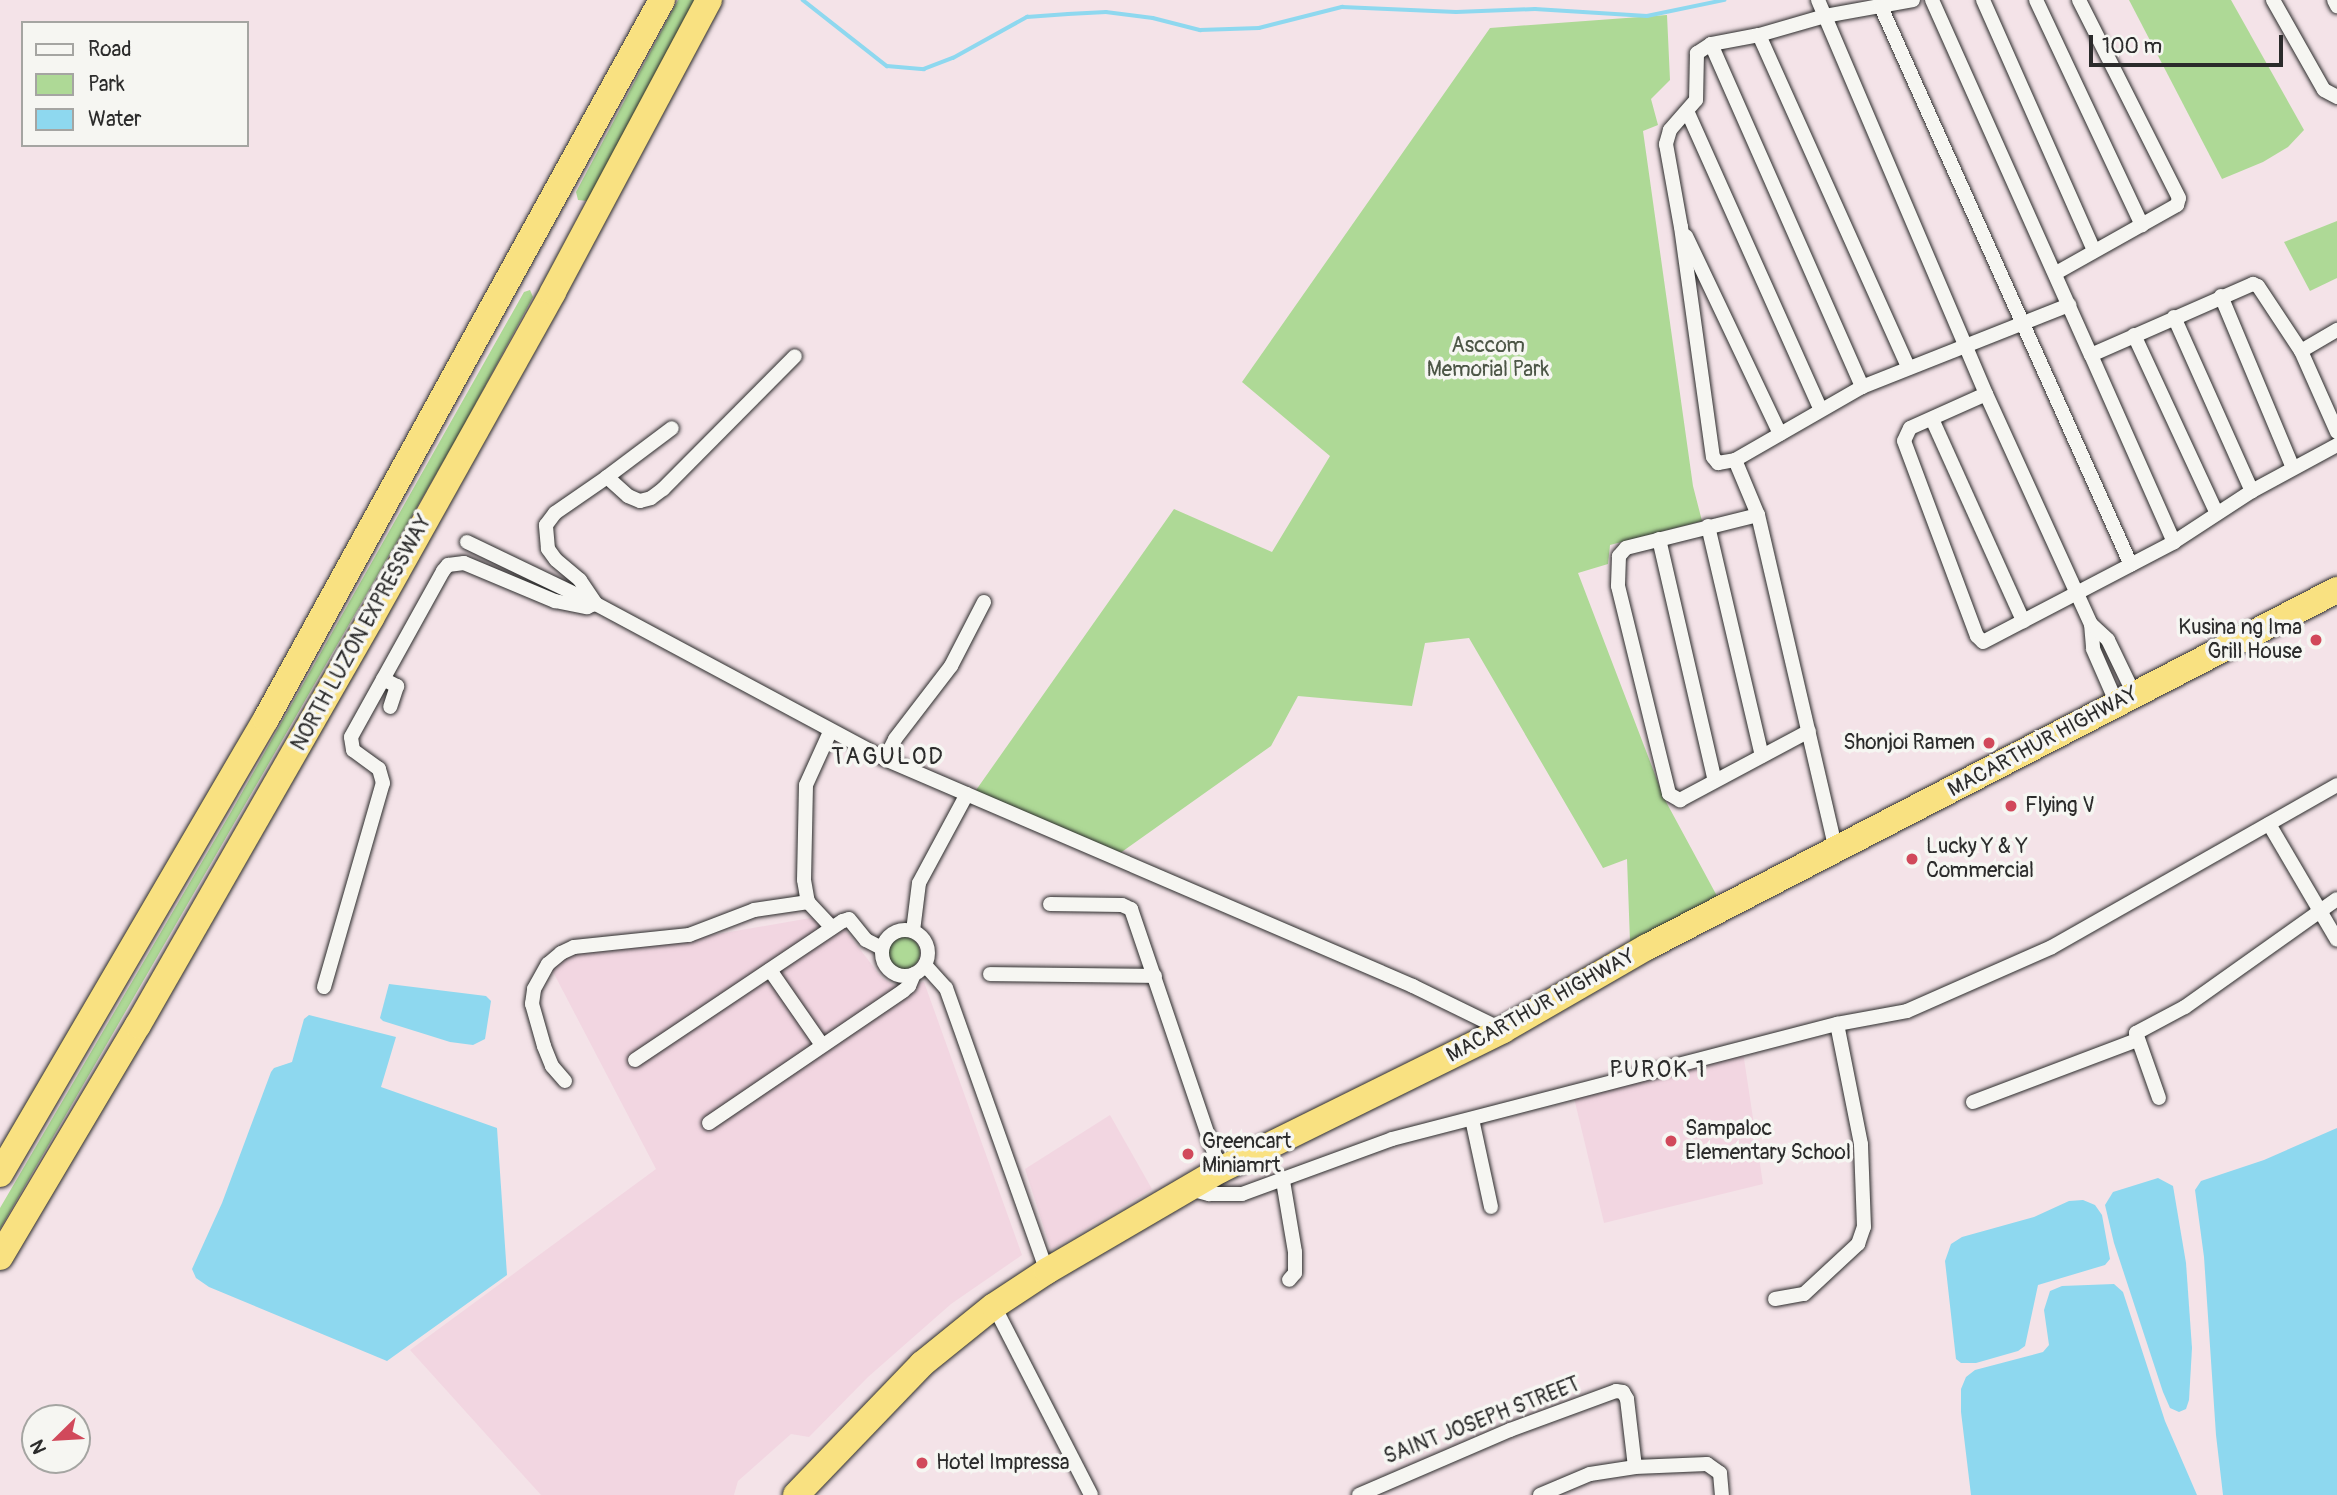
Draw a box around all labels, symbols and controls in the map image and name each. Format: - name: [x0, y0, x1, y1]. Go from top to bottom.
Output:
- legend: [21, 21, 248, 147]
- scale bar: [2092, 21, 2286, 65]
- text: 100 m: [2102, 33, 2162, 60]
- text: Road: [88, 36, 132, 63]
- text: Park: [88, 71, 125, 98]
- text: Water: [88, 106, 141, 133]
- park label: Asccom Memorial Park: [1427, 333, 1549, 383]
- street label: NORTH LUZON EXPRESSWAY: [287, 511, 437, 755]
- place label: Kusina ng Ima Grill House: [2178, 615, 2302, 665]
- marker: Kusina ng Ima Grill House: [2308, 632, 2324, 648]
- street label: MACARTHUR HIGHWAY: [1944, 681, 2142, 803]
- place label: Shonjoi Ramen: [1843, 730, 1975, 756]
- marker: Shonjoi Ramen: [1981, 735, 1997, 751]
- district label: TAGULOD: [832, 743, 944, 771]
- place label: Flying V: [2025, 793, 2095, 819]
- marker: Flying V: [2003, 798, 2019, 814]
- place label: Lucky Y & Y Commercial: [1926, 834, 2034, 884]
- marker: Lucky Y & Y Commercial: [1904, 851, 1920, 867]
- street label: MACARTHUR HIGHWAY: [1442, 944, 1640, 1068]
- district label: PUROK 1: [1610, 1056, 1706, 1084]
- place label: Sampaloc Elementary School: [1685, 1116, 1851, 1166]
- place label: Greencart Miniamrt: [1202, 1129, 1292, 1179]
- marker: Sampaloc Elementary School: [1663, 1133, 1679, 1149]
- marker: Greencart Miniamrt: [1180, 1146, 1196, 1162]
- street label: SAINT JOSEPH STREET: [1381, 1372, 1583, 1470]
- north arrow: [21, 1404, 91, 1474]
- text: N: [25, 1436, 52, 1457]
- place label: Hotel Impressa: [936, 1450, 1069, 1476]
- marker: Hotel Impressa: [914, 1455, 930, 1471]

